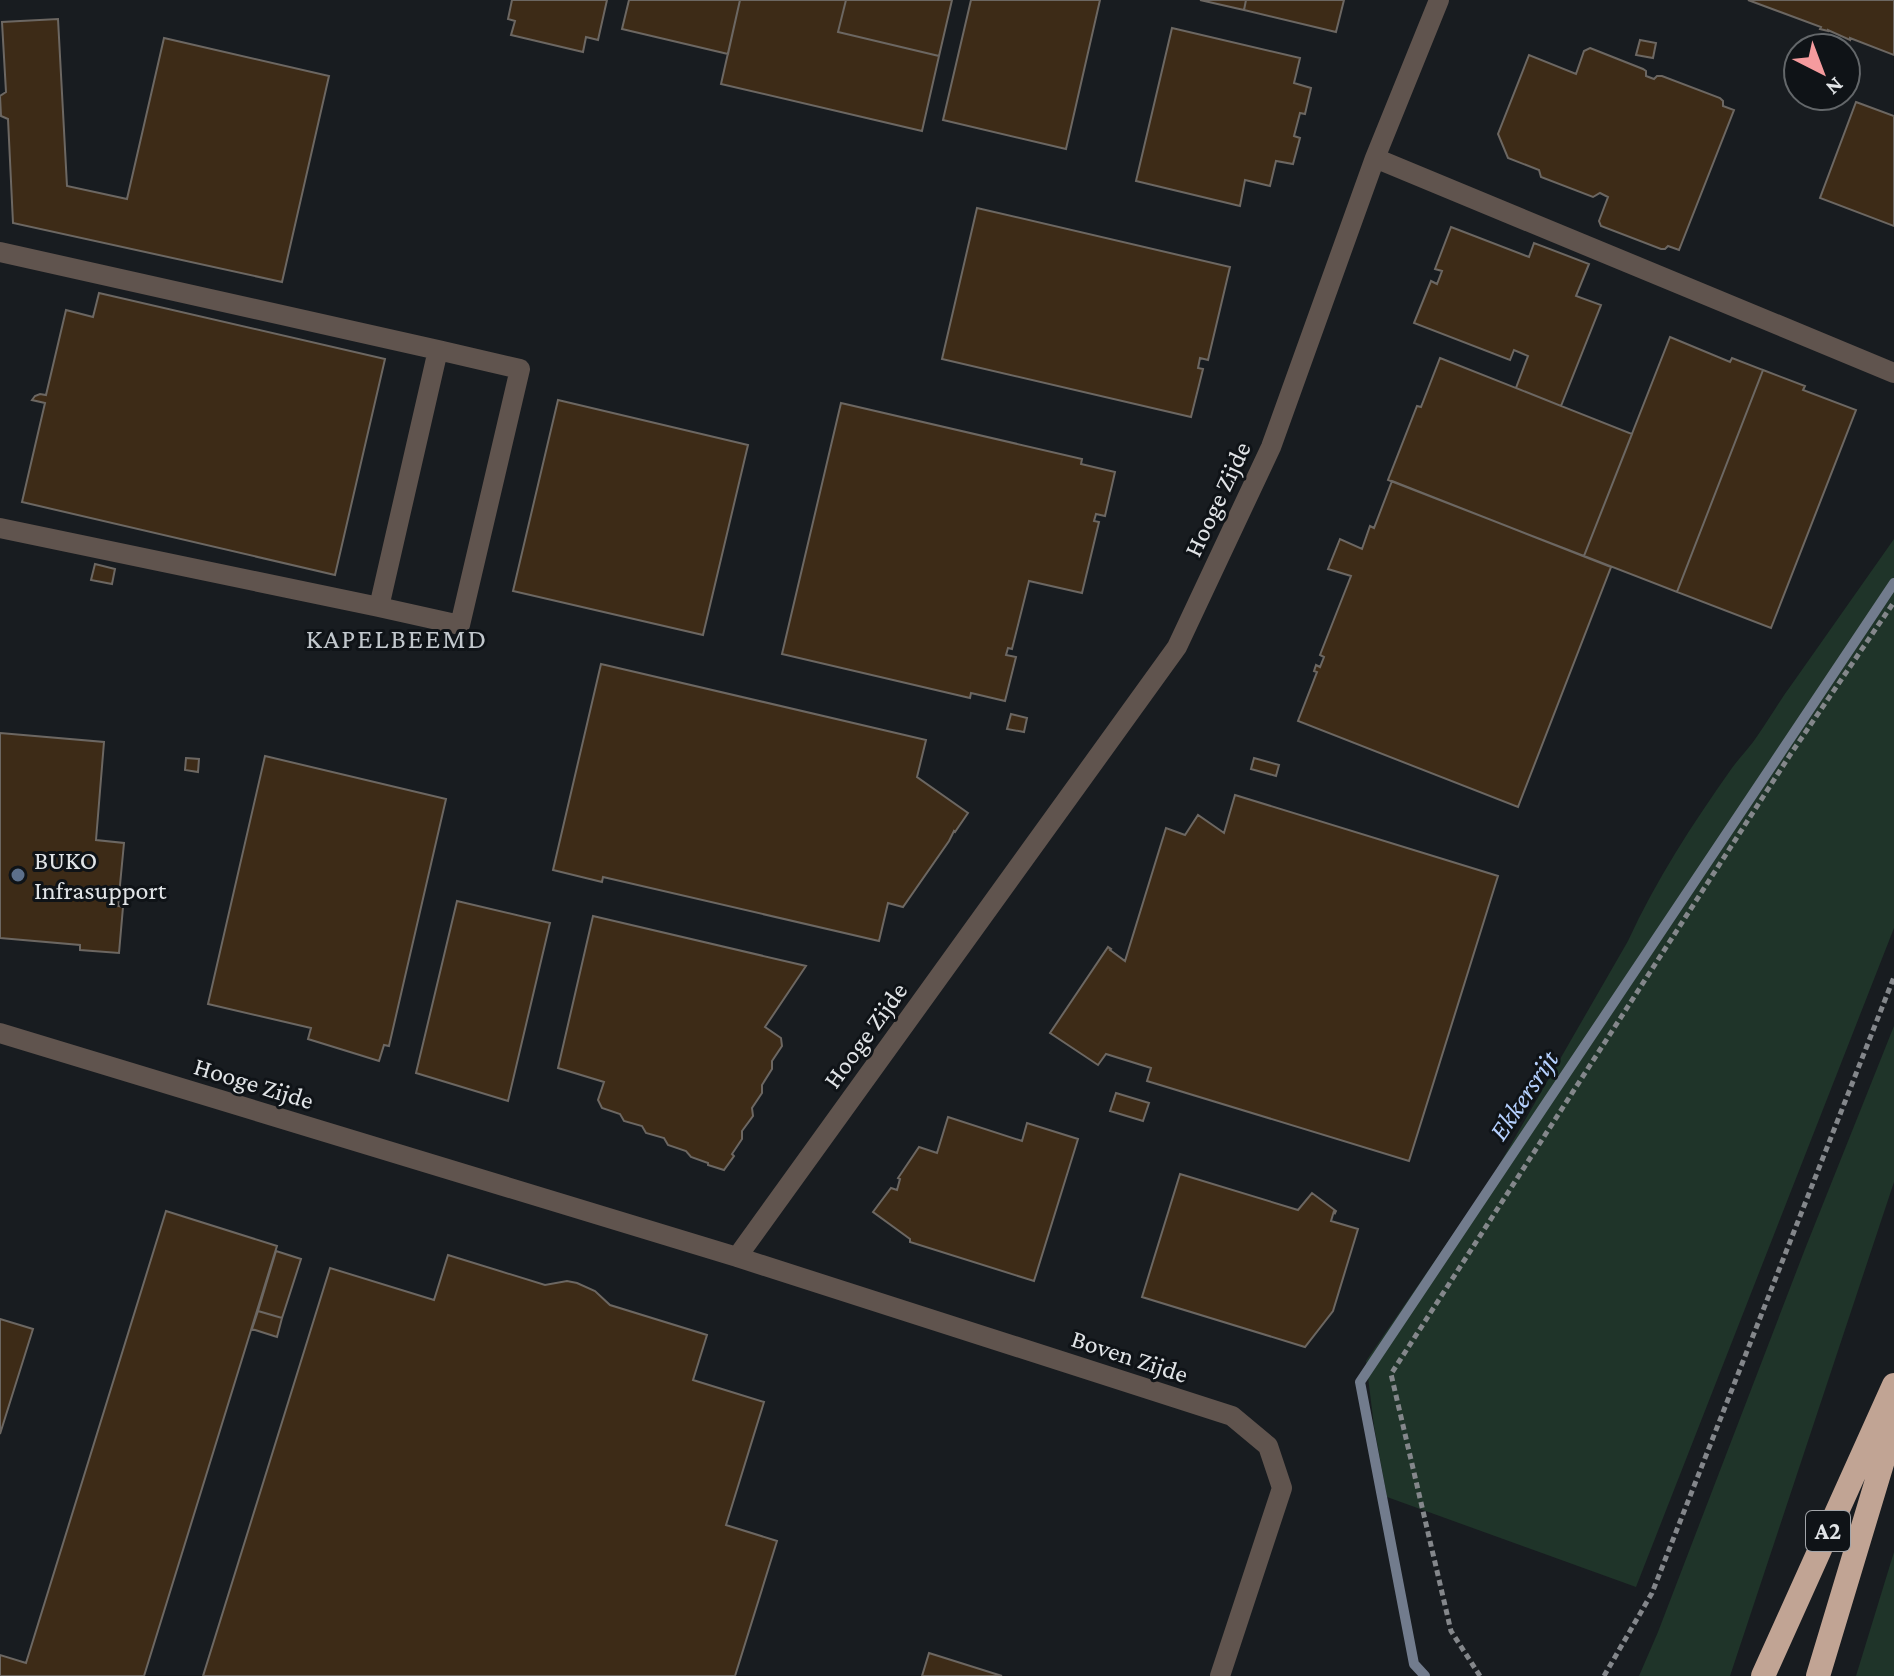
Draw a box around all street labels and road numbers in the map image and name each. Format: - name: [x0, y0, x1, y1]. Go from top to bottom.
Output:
- street label: Hooge Zijde: [1178, 437, 1257, 561]
- street label: Hooge Zijde: [817, 977, 913, 1094]
- street label: Hooge Zijde: [191, 1052, 317, 1115]
- street label: Boven Zijde: [1068, 1324, 1192, 1389]
- road number: A2: [1806, 1511, 1850, 1551]

